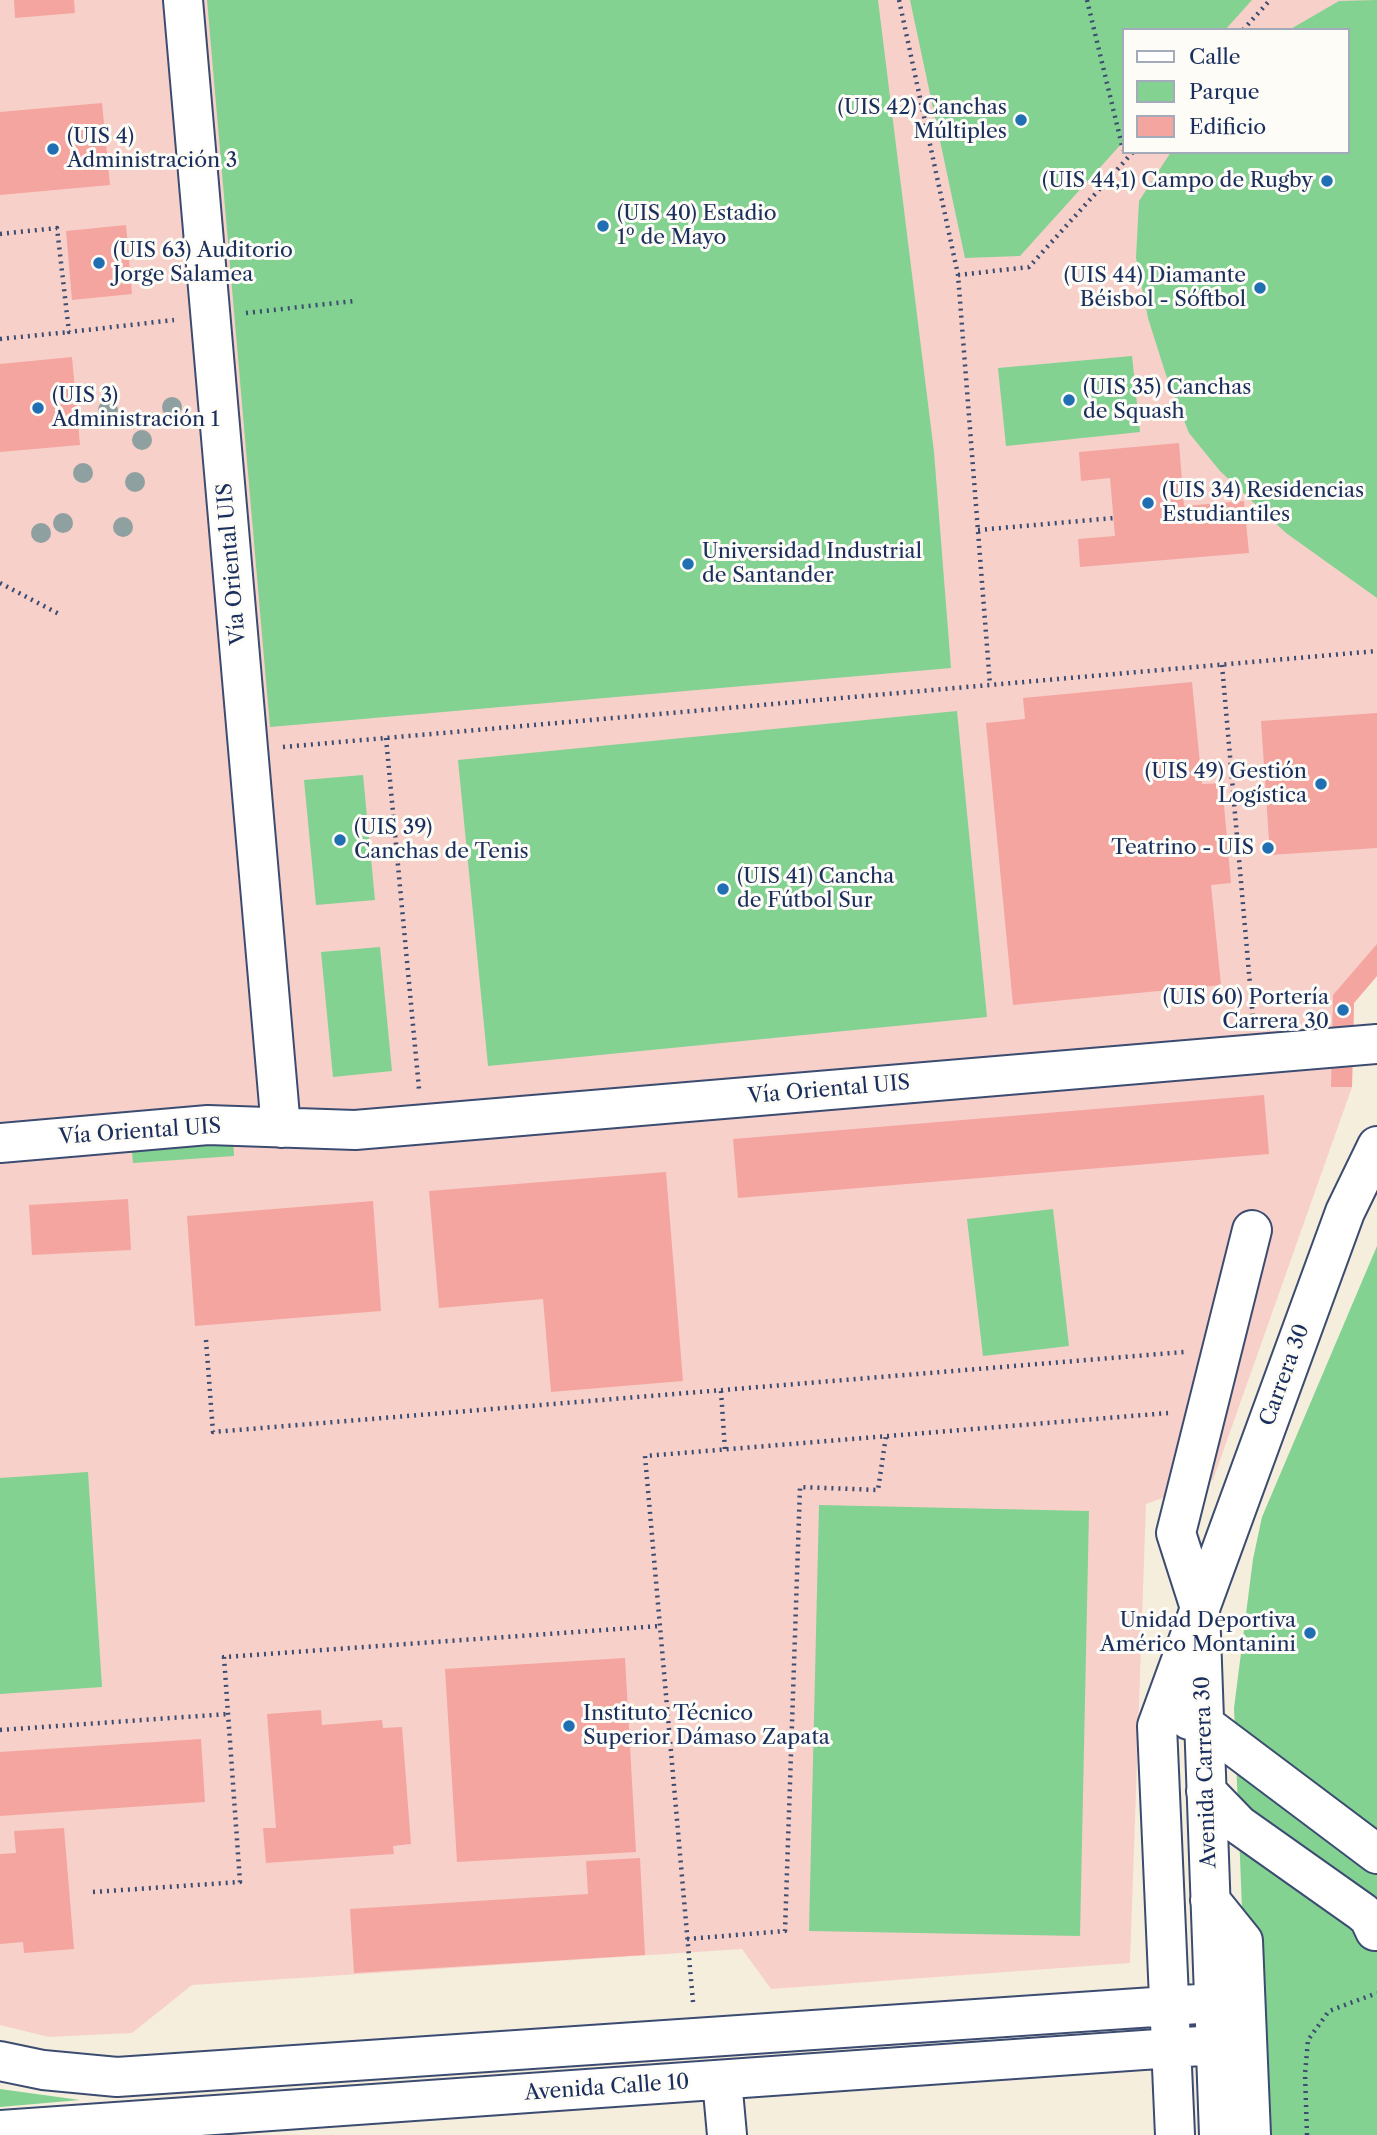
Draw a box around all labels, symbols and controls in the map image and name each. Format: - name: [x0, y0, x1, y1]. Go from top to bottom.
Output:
- legend: [1122, 28, 1349, 154]
- text: Calle: [1189, 44, 1241, 69]
- text: Parque: [1189, 79, 1260, 104]
- place label: (UIS 42) Canchas Múltiples: [838, 95, 1007, 145]
- marker: (UIS 42) Canchas Múltiples: [1013, 112, 1029, 128]
- text: Edificio: [1189, 114, 1266, 139]
- place label: (UIS 4) Administración 3: [67, 124, 237, 174]
- marker: (UIS 4) Administración 3: [45, 141, 61, 157]
- place label: (UIS 44,1) Campo de Rugby: [1042, 168, 1313, 194]
- marker: (UIS 44,1) Campo de Rugby: [1319, 173, 1335, 189]
- place label: (UIS 40) Estadio 1º de Mayo: [617, 201, 777, 251]
- marker: (UIS 40) Estadio 1º de Mayo: [595, 218, 611, 234]
- place label: (UIS 63) Auditorio Jorge Salamea: [113, 238, 293, 288]
- marker: (UIS 63) Auditorio Jorge Salamea: [91, 255, 107, 271]
- place label: (UIS 44) Diamante Béisbol - Sóftbol: [1064, 263, 1246, 313]
- marker: (UIS 44) Diamante Béisbol - Sóftbol: [1252, 280, 1268, 296]
- place label: (UIS 35) Canchas de Squash: [1083, 375, 1251, 425]
- place label: (UIS 3) Administración 1: [52, 383, 220, 433]
- marker: (UIS 35) Canchas de Squash: [1061, 392, 1077, 408]
- marker: (UIS 3) Administración 1: [30, 400, 46, 416]
- place label: (UIS 34) Residencias Estudiantiles: [1162, 478, 1364, 528]
- street label: Vía Oriental UIS: [212, 482, 252, 646]
- marker: (UIS 34) Residencias Estudiantiles: [1140, 495, 1156, 511]
- place label: Universidad Industrial de Santander: [702, 539, 922, 589]
- marker: Universidad Industrial de Santander: [680, 556, 696, 572]
- place label: (UIS 49) Gestión Logística: [1145, 759, 1307, 809]
- marker: (UIS 49) Gestión Logística: [1313, 776, 1329, 792]
- place label: (UIS 39) Canchas de Tenis: [354, 815, 529, 865]
- marker: (UIS 39) Canchas de Tenis: [332, 832, 348, 848]
- place label: Teatrino - UIS: [1111, 835, 1254, 861]
- marker: Teatrino - UIS: [1260, 840, 1276, 856]
- place label: (UIS 41) Cancha de Fútbol Sur: [737, 864, 894, 914]
- marker: (UIS 41) Cancha de Fútbol Sur: [715, 881, 731, 897]
- place label: (UIS 60) Portería Carrera 30: [1163, 985, 1329, 1035]
- marker: (UIS 60) Portería Carrera 30: [1335, 1002, 1351, 1018]
- street label: Vía Oriental UIS: [747, 1070, 911, 1110]
- street label: Vía Oriental UIS: [58, 1114, 222, 1150]
- street label: Carrera 30: [1255, 1321, 1315, 1429]
- place label: Unidad Deportiva Américo Montanini: [1100, 1608, 1296, 1658]
- marker: Unidad Deportiva Américo Montanini: [1302, 1625, 1318, 1641]
- street label: Avenida Carrera 30: [1190, 1675, 1222, 1869]
- place label: Instituto Técnico Superior Dámaso Zapata: [583, 1701, 830, 1751]
- marker: Instituto Técnico Superior Dámaso Zapata: [561, 1718, 577, 1734]
- street label: Avenida Calle 10: [524, 2070, 690, 2106]

